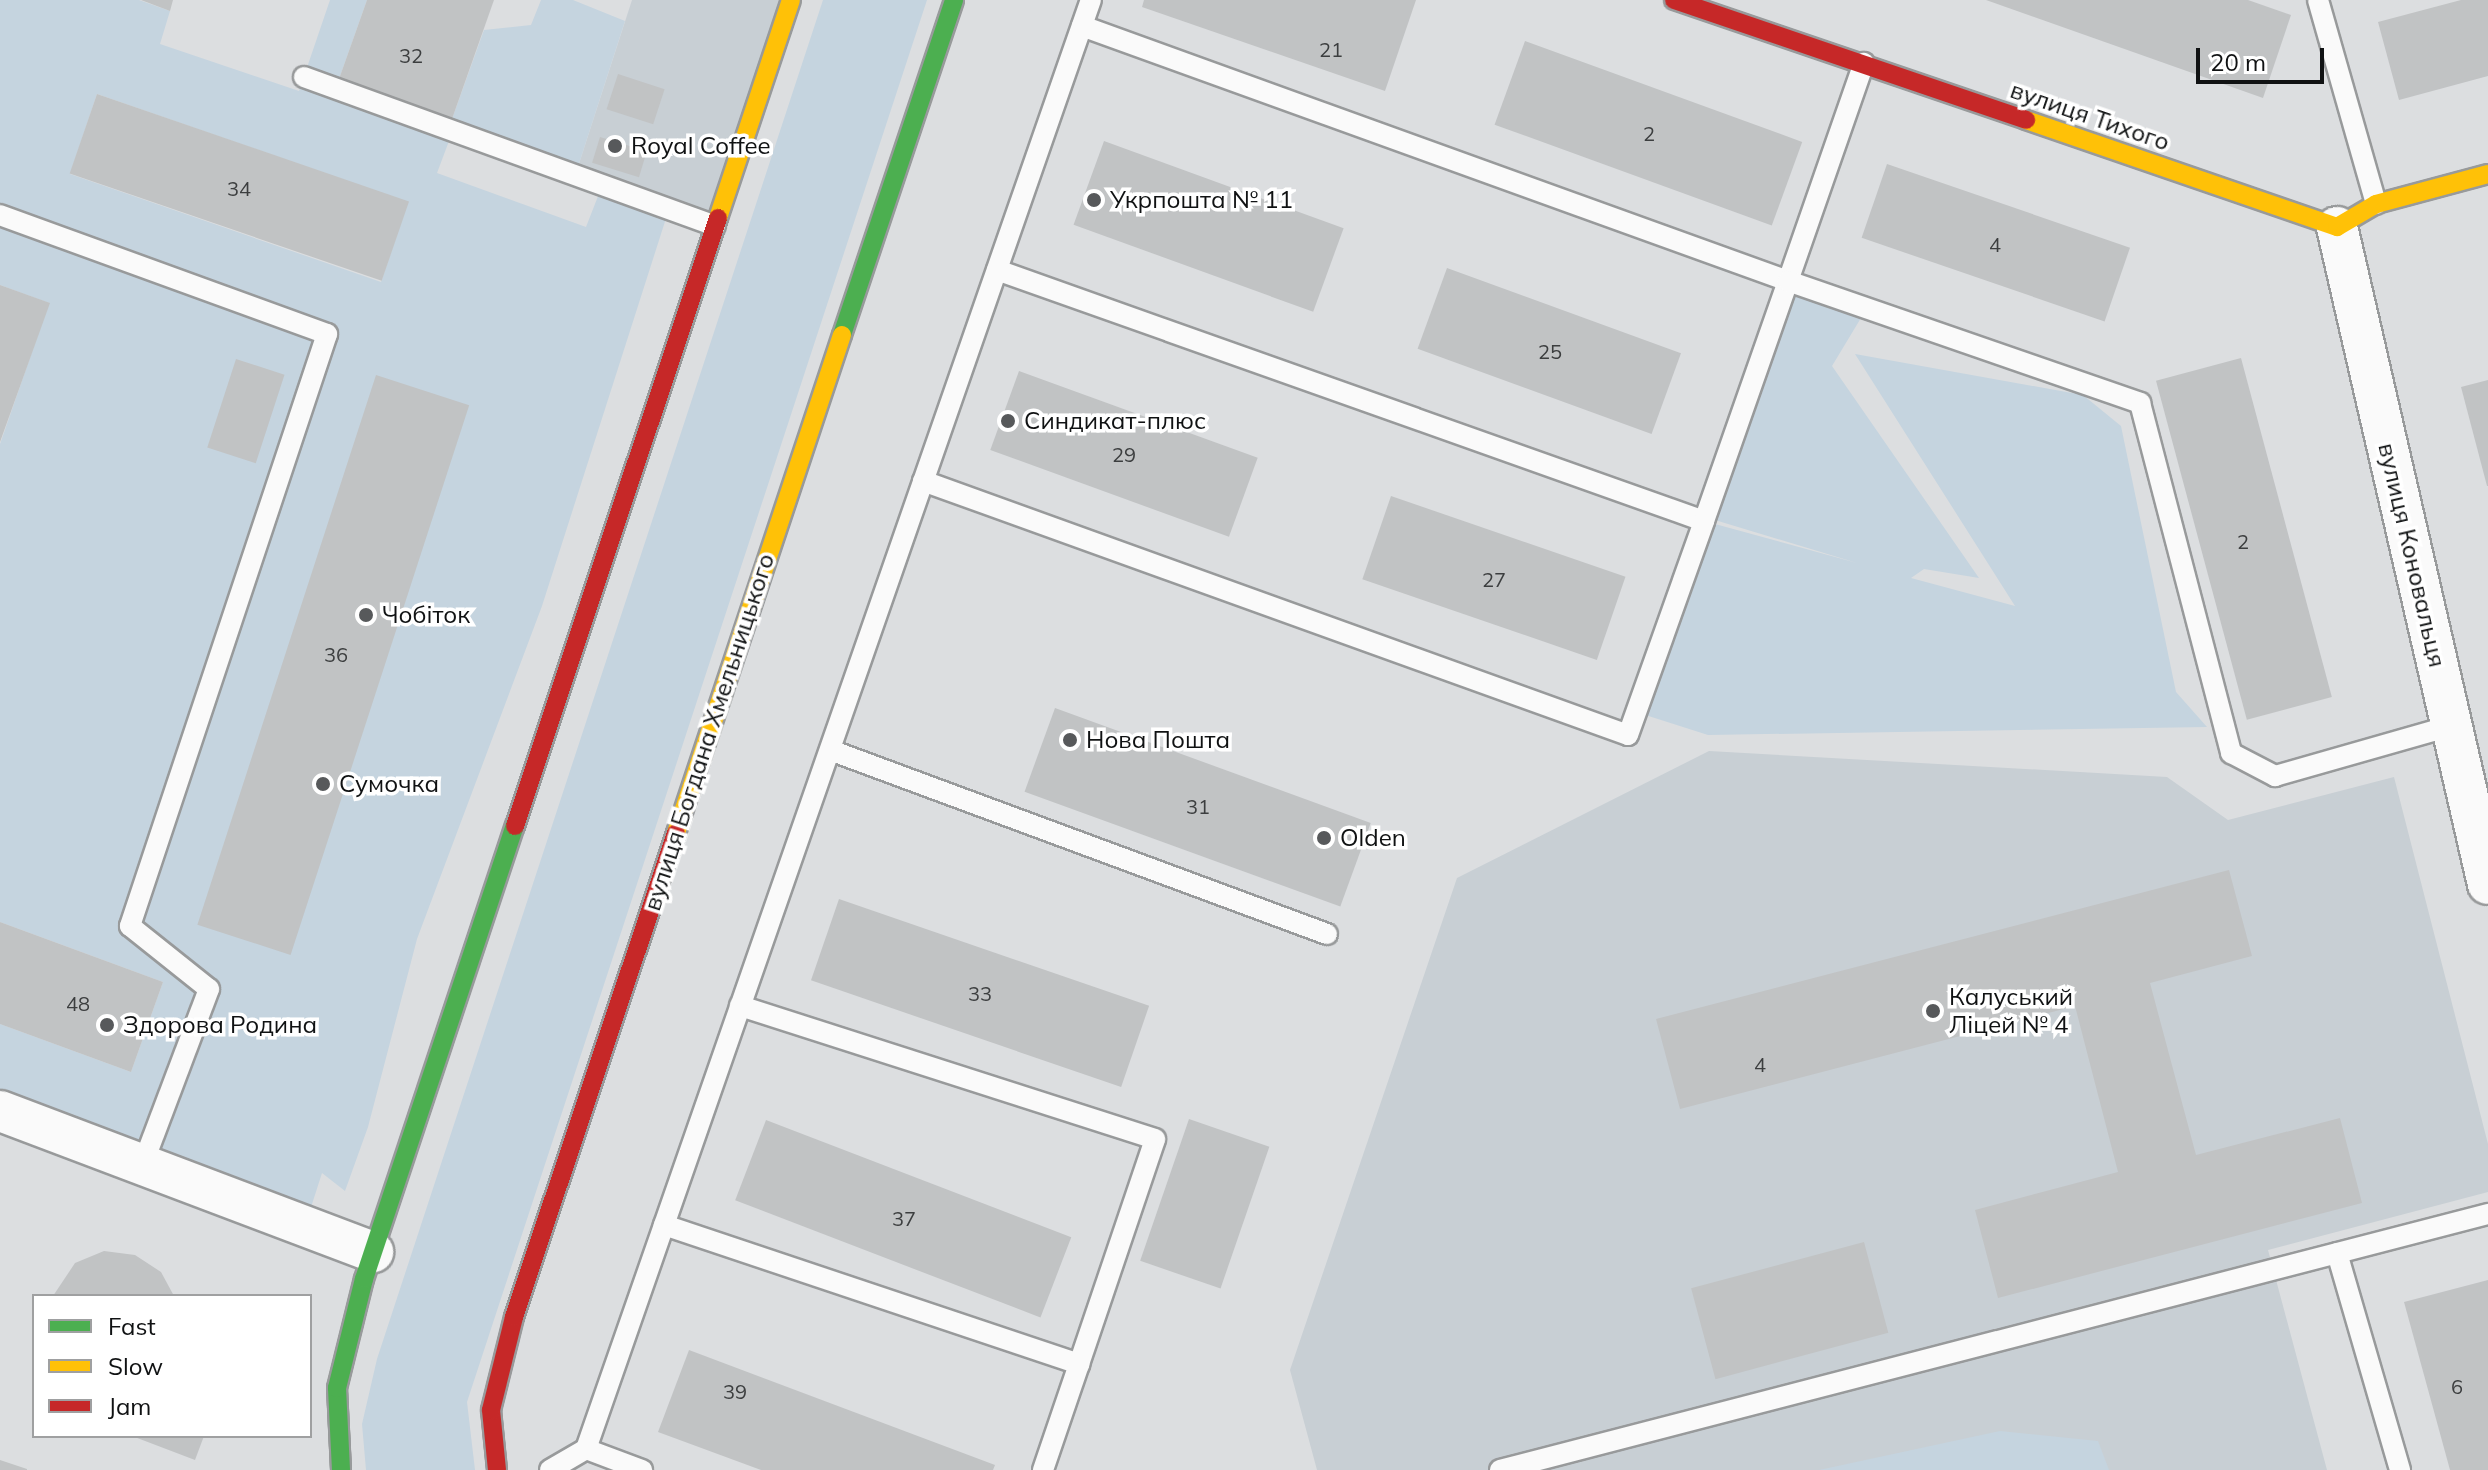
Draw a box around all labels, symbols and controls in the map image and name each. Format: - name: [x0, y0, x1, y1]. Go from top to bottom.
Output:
- scale bar: [2200, 32, 2328, 82]
- house number: 21: [1319, 37, 1343, 61]
- house number: 32: [399, 43, 423, 67]
- text: 20 m: [2210, 47, 2266, 77]
- street label: вулиця Тихого: [2007, 75, 2173, 157]
- house number: 2: [1643, 121, 1655, 145]
- place label: Royal Coffee: [631, 132, 771, 160]
- marker: Royal Coffee: [606, 137, 624, 155]
- house number: 34: [227, 176, 251, 200]
- place label: Укрпошта № 11: [1110, 186, 1293, 214]
- marker: Укрпошта № 11: [1085, 191, 1103, 209]
- house number: 4: [1989, 232, 2001, 256]
- house number: 25: [1538, 339, 1562, 363]
- place label: Синдикат-плюс: [1024, 407, 1206, 435]
- marker: Синдикат-плюс: [999, 412, 1017, 430]
- street label: вулиця Коновальця: [2372, 440, 2452, 670]
- house number: 29: [1112, 442, 1136, 466]
- house number: 2: [2237, 529, 2249, 553]
- street label: вулиця Богдана Хмельницького: [638, 550, 780, 914]
- house number: 27: [1482, 567, 1506, 591]
- place label: Чобіток: [382, 601, 470, 629]
- marker: Чобіток: [357, 606, 375, 624]
- house number: 36: [324, 642, 348, 666]
- place label: Нова Пошта: [1086, 726, 1230, 754]
- marker: Нова Пошта: [1061, 731, 1079, 749]
- place label: Сумочка: [339, 770, 439, 798]
- marker: Сумочка: [314, 775, 332, 793]
- house number: 31: [1186, 794, 1210, 818]
- place label: Olden: [1340, 824, 1406, 852]
- marker: Olden: [1315, 829, 1333, 847]
- house number: 33: [968, 981, 992, 1005]
- place label: Калуський Ліцей № 4: [1949, 983, 2073, 1039]
- house number: 48: [66, 991, 90, 1015]
- marker: Калуський Ліцей № 4: [1924, 1002, 1942, 1020]
- place label: Здорова Родина: [123, 1011, 317, 1039]
- marker: Здорова Родина: [98, 1016, 116, 1034]
- house number: 4: [1754, 1052, 1766, 1076]
- house number: 37: [892, 1206, 916, 1230]
- legend: [32, 1294, 312, 1438]
- text: Fast: [108, 1311, 156, 1341]
- text: Slow: [108, 1351, 163, 1381]
- house number: 6: [2451, 1374, 2463, 1398]
- house number: 39: [723, 1379, 747, 1403]
- text: Jam: [108, 1391, 151, 1421]

